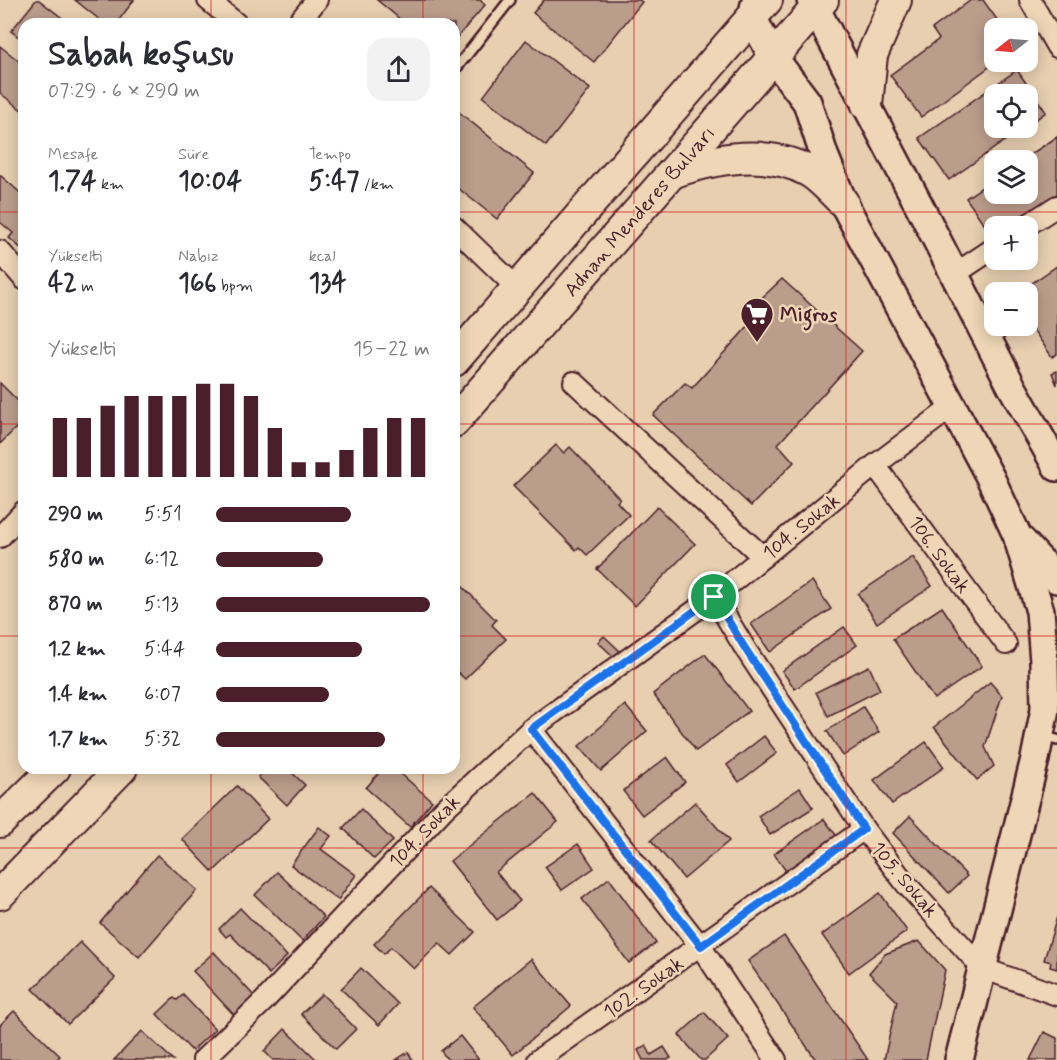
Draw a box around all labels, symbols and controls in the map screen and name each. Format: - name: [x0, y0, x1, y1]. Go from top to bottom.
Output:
- north arrow: [984, 18, 1038, 72]
- map controls: [984, 18, 1038, 336]
- text: Sabah koşusu: [48, 33, 234, 77]
- button: share: [367, 38, 430, 101]
- text: 07:29 · 6 × 290 m: [48, 78, 200, 105]
- button: locate: [984, 84, 1038, 138]
- street label: Adnan Menderes Bulvarı: [558, 121, 722, 303]
- text: Mesafe: [48, 144, 98, 165]
- text: Süre: [178, 144, 209, 165]
- text: Tempo: [309, 144, 351, 165]
- button: layers: [984, 150, 1038, 204]
- text: 1.74: [48, 165, 97, 199]
- text: 10:04: [178, 165, 242, 199]
- text: 5:47: [309, 165, 359, 199]
- text: km: [97, 174, 124, 195]
- text: /km: [359, 174, 394, 195]
- button: +: [984, 216, 1038, 270]
- text: Yükselti: [48, 246, 102, 267]
- text: Nabız: [178, 246, 219, 267]
- text: kcal: [309, 246, 336, 267]
- text: 42: [48, 267, 77, 301]
- text: 166: [178, 267, 217, 301]
- text: 134: [309, 267, 347, 301]
- text: m: [77, 276, 94, 297]
- text: bpm: [217, 276, 253, 297]
- button: −: [984, 282, 1038, 336]
- supermarket icon: Migros: [739, 296, 775, 343]
- place label: Migros: [780, 302, 837, 331]
- text: Yükselti: [48, 336, 116, 363]
- text: 15–22 m: [353, 336, 430, 363]
- street label: 104. Sokak: [758, 488, 846, 567]
- text: 290 m: [48, 501, 103, 528]
- text: 5:51: [144, 501, 182, 528]
- street label: 106. Sokak: [901, 511, 976, 599]
- text: 580 m: [48, 546, 104, 573]
- text: 6:12: [144, 546, 179, 573]
- pin: [688, 571, 739, 622]
- icon: arrive: [697, 580, 730, 613]
- text: 870 m: [48, 591, 103, 618]
- text: 5:13: [144, 591, 179, 618]
- text: 1.2 km: [48, 636, 105, 663]
- text: 5:44: [144, 636, 185, 663]
- text: 1.4 km: [48, 681, 107, 708]
- text: 6:07: [144, 681, 181, 708]
- text: 1.7 km: [48, 726, 108, 753]
- text: 5:32: [144, 726, 181, 753]
- street label: 104. Sokak: [383, 789, 467, 875]
- street label: 105. Sokak: [864, 836, 944, 924]
- street label: 102. Sokak: [598, 951, 690, 1026]

